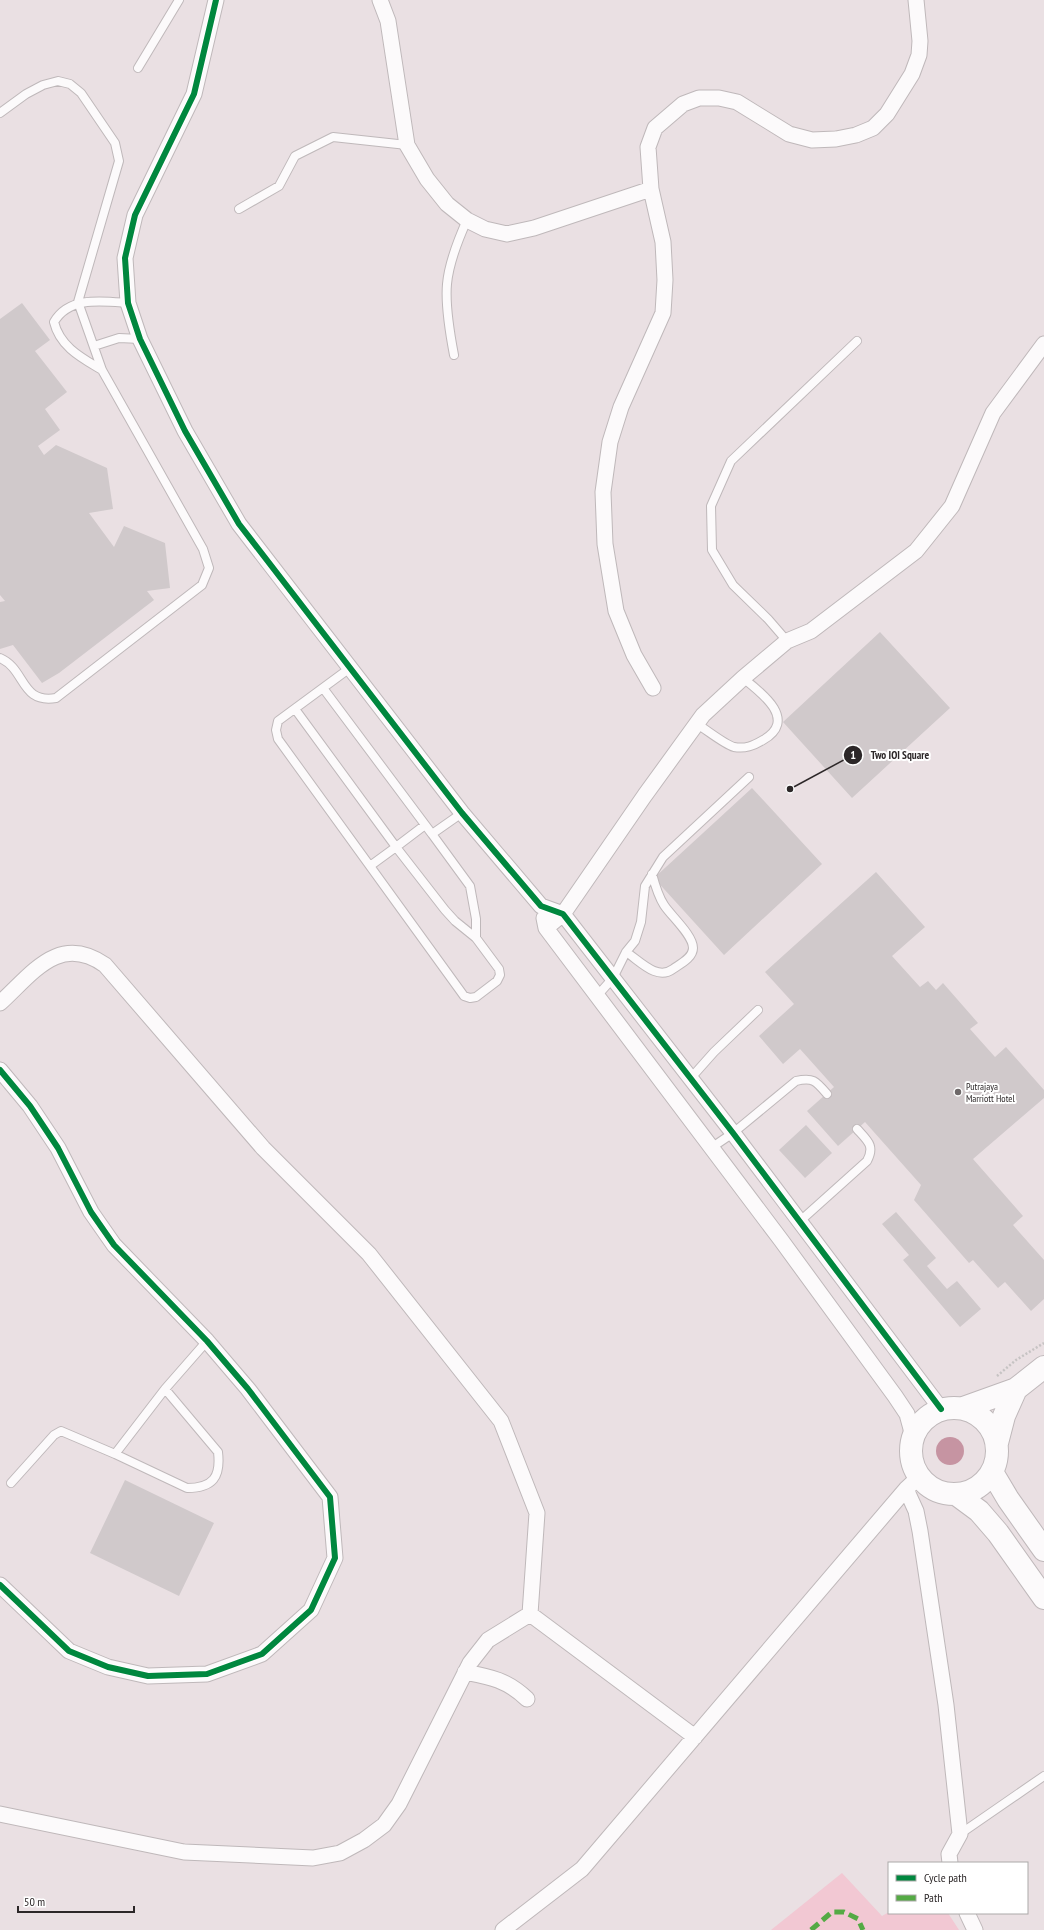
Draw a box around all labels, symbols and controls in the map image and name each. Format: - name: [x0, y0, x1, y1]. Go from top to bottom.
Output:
- callout: Two IOI Square: [843, 743, 937, 766]
- text: 1: [850, 747, 856, 762]
- text: Two IOI Square: [871, 748, 929, 762]
- place label: Putrajaya Marriott Hotel: [966, 1080, 1015, 1105]
- marker: Putrajaya Marriott Hotel: [953, 1087, 963, 1097]
- legend: [888, 1862, 1028, 1914]
- text: Cycle path: [924, 1870, 967, 1885]
- scale bar: [18, 1888, 134, 1914]
- text: Path: [924, 1890, 942, 1905]
- text: 50 m: [24, 1894, 45, 1909]

